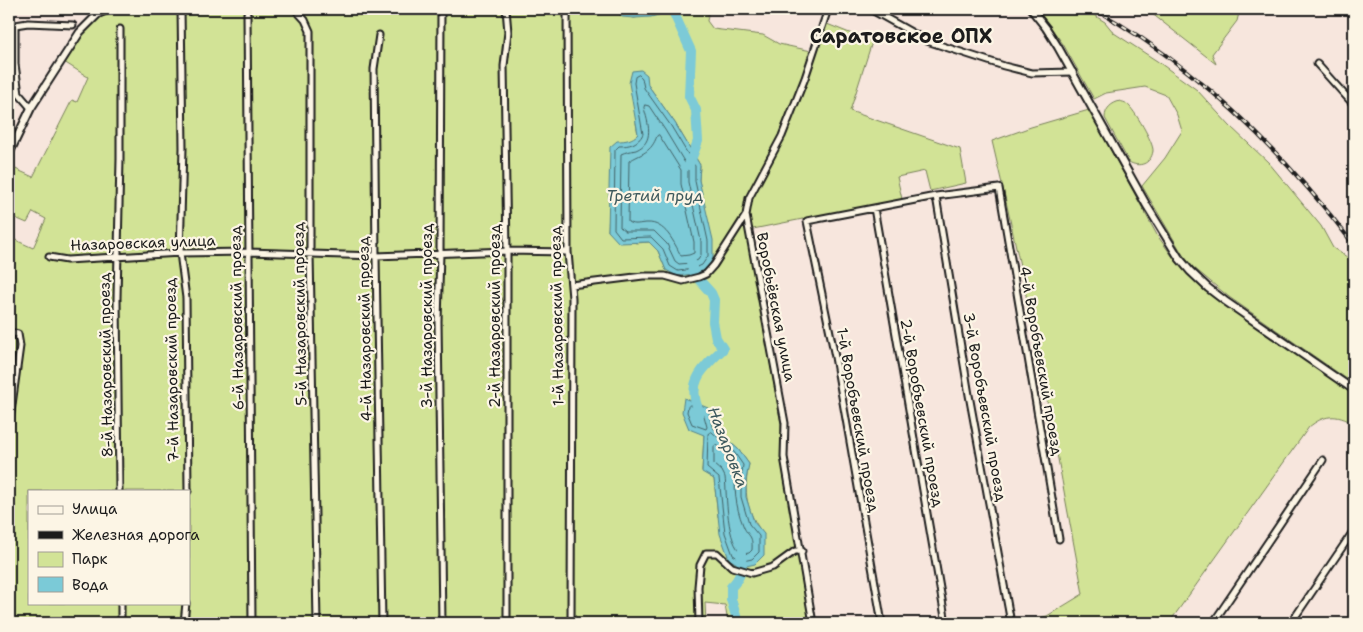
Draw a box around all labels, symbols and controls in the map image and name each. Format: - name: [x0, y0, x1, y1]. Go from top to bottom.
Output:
- district label: Саратовское ОПХ: [810, 23, 992, 49]
- water label: Третий пруд: [606, 185, 704, 206]
- street label: 5-й Назаровский проезд: [288, 221, 312, 406]
- street label: 3-й Назаровский проезд: [417, 223, 437, 408]
- street label: 2-й Назаровский проезд: [485, 223, 505, 408]
- street label: 6-й Назаровский проезд: [225, 225, 249, 411]
- street label: 1-й Назаровский проезд: [545, 225, 569, 406]
- street label: Назаровская улица: [70, 230, 217, 256]
- street label: Воробьёвская улица: [752, 231, 800, 384]
- street label: 4-й Назаровский проезд: [353, 236, 377, 422]
- street label: 4-й Воробъевский проезд: [1014, 265, 1068, 458]
- street label: 8-й Назаровский проезд: [94, 272, 118, 458]
- street label: 7-й Назаровский проезд: [160, 277, 184, 462]
- street label: 3-й Воробъевский проезд: [959, 311, 1012, 504]
- street label: 2-й Воробъевский проезд: [896, 317, 949, 509]
- street label: 1-й Воробъевский проезд: [832, 326, 884, 514]
- water label: Назаровка: [703, 403, 753, 491]
- legend: [28, 490, 190, 604]
- text: Улица: [72, 499, 118, 519]
- text: Железная дорога: [72, 525, 200, 545]
- text: Парк: [72, 549, 108, 569]
- text: Вода: [72, 575, 109, 595]

